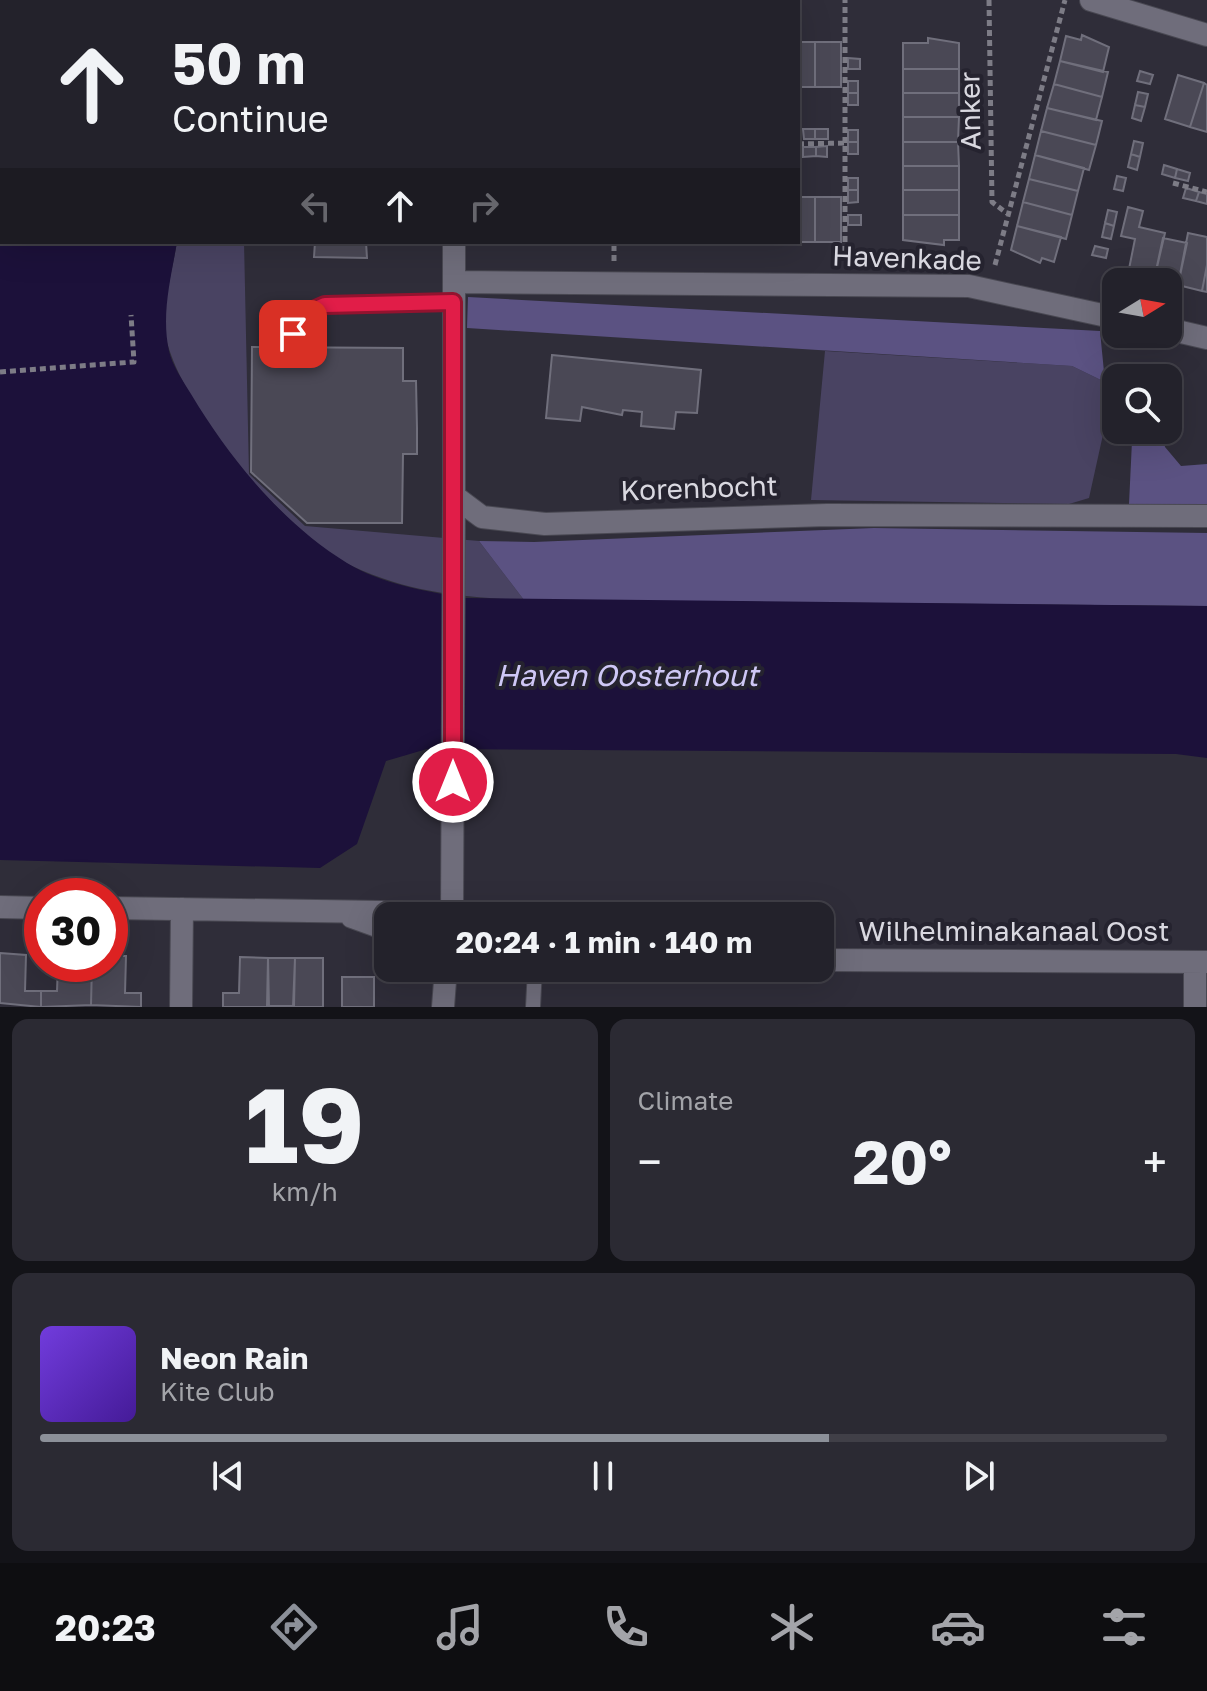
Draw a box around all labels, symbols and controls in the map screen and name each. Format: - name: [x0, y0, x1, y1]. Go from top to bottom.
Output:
- text: 50 m: [172, 29, 306, 96]
- icon: ahead: [40, 32, 144, 136]
- street label: Anker: [952, 71, 987, 150]
- text: Continue: [172, 97, 329, 140]
- icon: left: [294, 184, 338, 228]
- icon: ahead: [378, 184, 422, 228]
- icon: right: [462, 184, 506, 228]
- street label: Havenkade: [832, 238, 983, 277]
- north arrow: [1102, 268, 1182, 348]
- map controls: [1102, 268, 1182, 444]
- pin: [259, 300, 327, 368]
- icon: arrive: [271, 312, 315, 356]
- button: search: [1102, 364, 1182, 444]
- street label: Korenbocht: [620, 468, 778, 507]
- water label: Haven Oosterhout: [496, 657, 761, 693]
- position arrow: [411, 740, 495, 824]
- speed limit sign: 30: [24, 878, 128, 982]
- street label: Wilhelminakanaal Oost: [859, 914, 1169, 947]
- text: 20:24 · 1 min · 140 m: [456, 924, 752, 960]
- text: 19: [245, 1061, 365, 1186]
- text: Climate: [638, 1085, 733, 1116]
- text: 20°: [853, 1125, 952, 1197]
- text: −: [638, 1135, 662, 1188]
- text: +: [1143, 1135, 1167, 1188]
- text: km/h: [272, 1176, 338, 1207]
- text: Neon Rain: [160, 1340, 308, 1376]
- text: Kite Club: [160, 1376, 275, 1407]
- icon: previous: [206, 1454, 250, 1498]
- icon: pause: [581, 1454, 625, 1498]
- icon: next: [957, 1454, 1001, 1498]
- icon: directions: [266, 1599, 322, 1655]
- icon: music: [432, 1599, 488, 1655]
- icon: phone: [598, 1599, 654, 1655]
- icon: climate: [764, 1599, 820, 1655]
- icon: car: [930, 1599, 986, 1655]
- icon: filters: [1096, 1599, 1152, 1655]
- text: 20:23: [55, 1606, 156, 1649]

